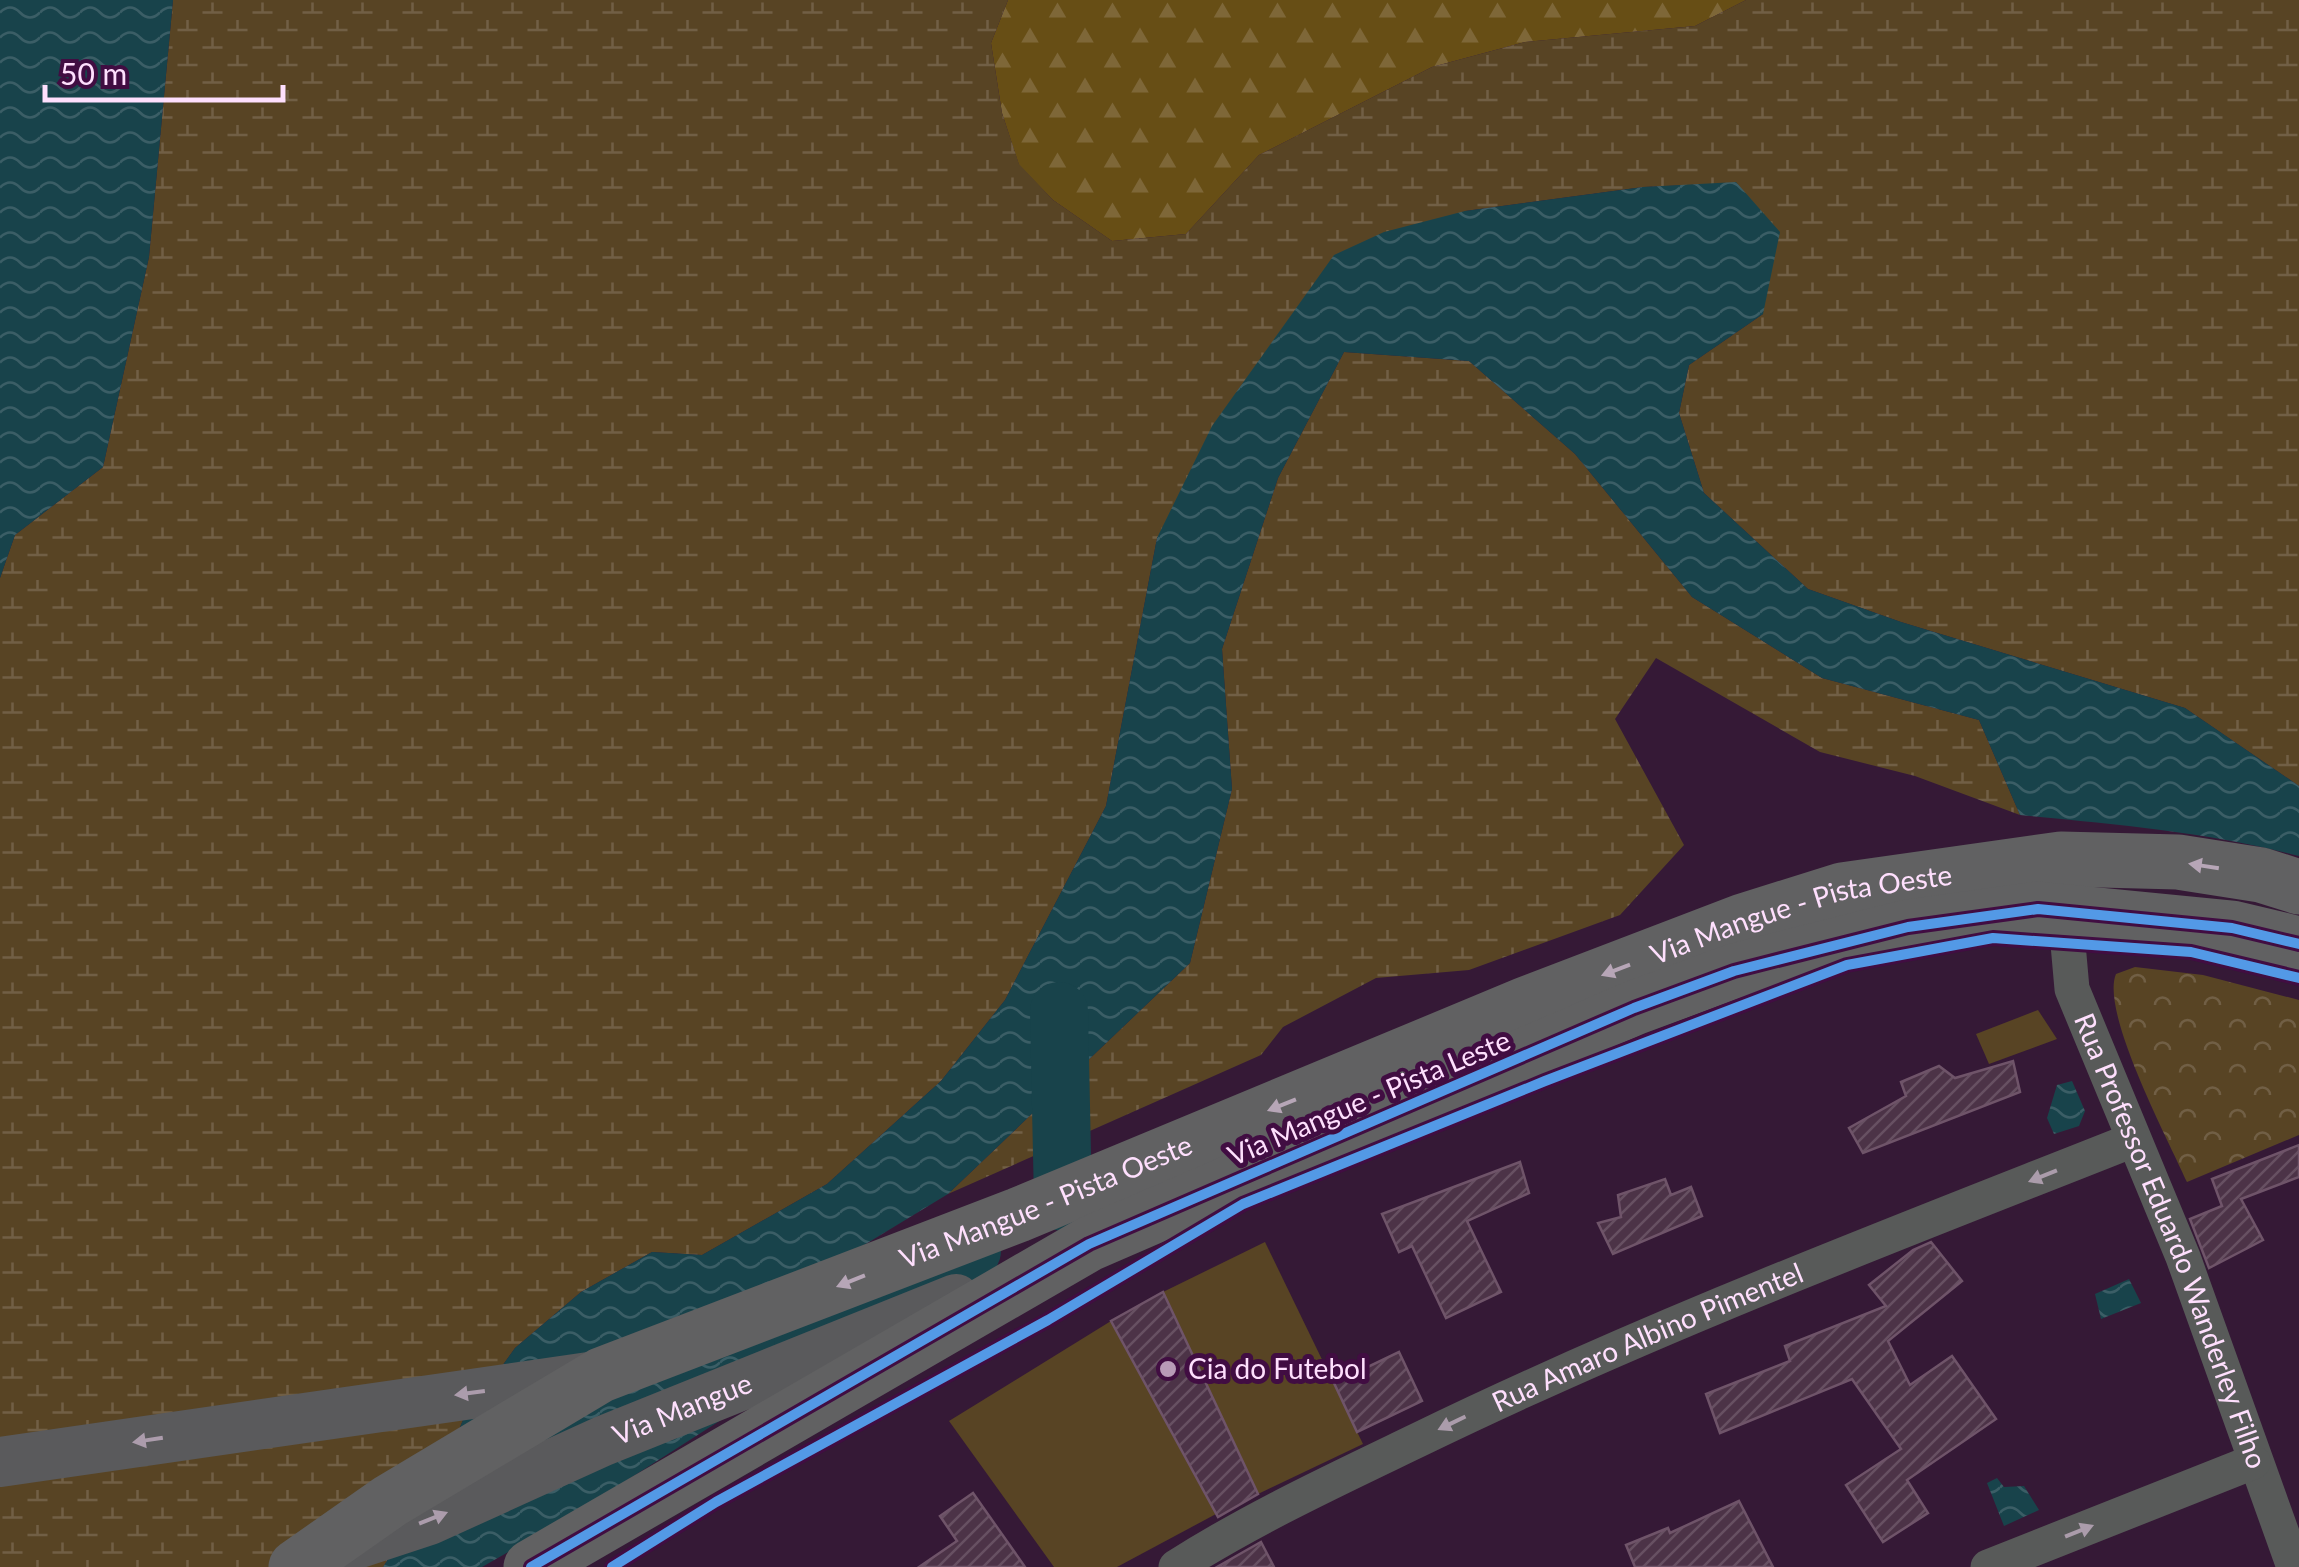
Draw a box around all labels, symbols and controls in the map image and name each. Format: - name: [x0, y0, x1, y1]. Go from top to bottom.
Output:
- scale bar: [45, 40, 282, 102]
- text: 50 m: [60, 55, 127, 91]
- street label: Via Mangue - Pista Oeste: [1645, 857, 1954, 971]
- one-way arrow: [2188, 857, 2219, 873]
- one-way arrow: [1600, 963, 1630, 978]
- street label: Rua Professor Eduardo Wanderley Filho: [2068, 1008, 2275, 1473]
- street label: Via Mangue - Pista Leste: [1222, 1022, 1515, 1172]
- one-way arrow: [1267, 1097, 1297, 1113]
- street label: Via Mangue - Pista Oeste: [894, 1127, 1197, 1275]
- one-way arrow: [2027, 1169, 2057, 1184]
- street label: Rua Amaro Albino Pimentel: [1486, 1255, 1808, 1418]
- one-way arrow: [836, 1273, 866, 1289]
- place label: Cia do Futebol: [1188, 1351, 1367, 1385]
- marker: Cia do Futebol: [1157, 1358, 1179, 1380]
- street label: Via Mangue: [607, 1365, 756, 1451]
- one-way arrow: [453, 1385, 485, 1401]
- one-way arrow: [1438, 1415, 1467, 1432]
- one-way arrow: [132, 1433, 164, 1448]
- one-way arrow: [418, 1510, 448, 1526]
- one-way arrow: [2064, 1523, 2094, 1538]

